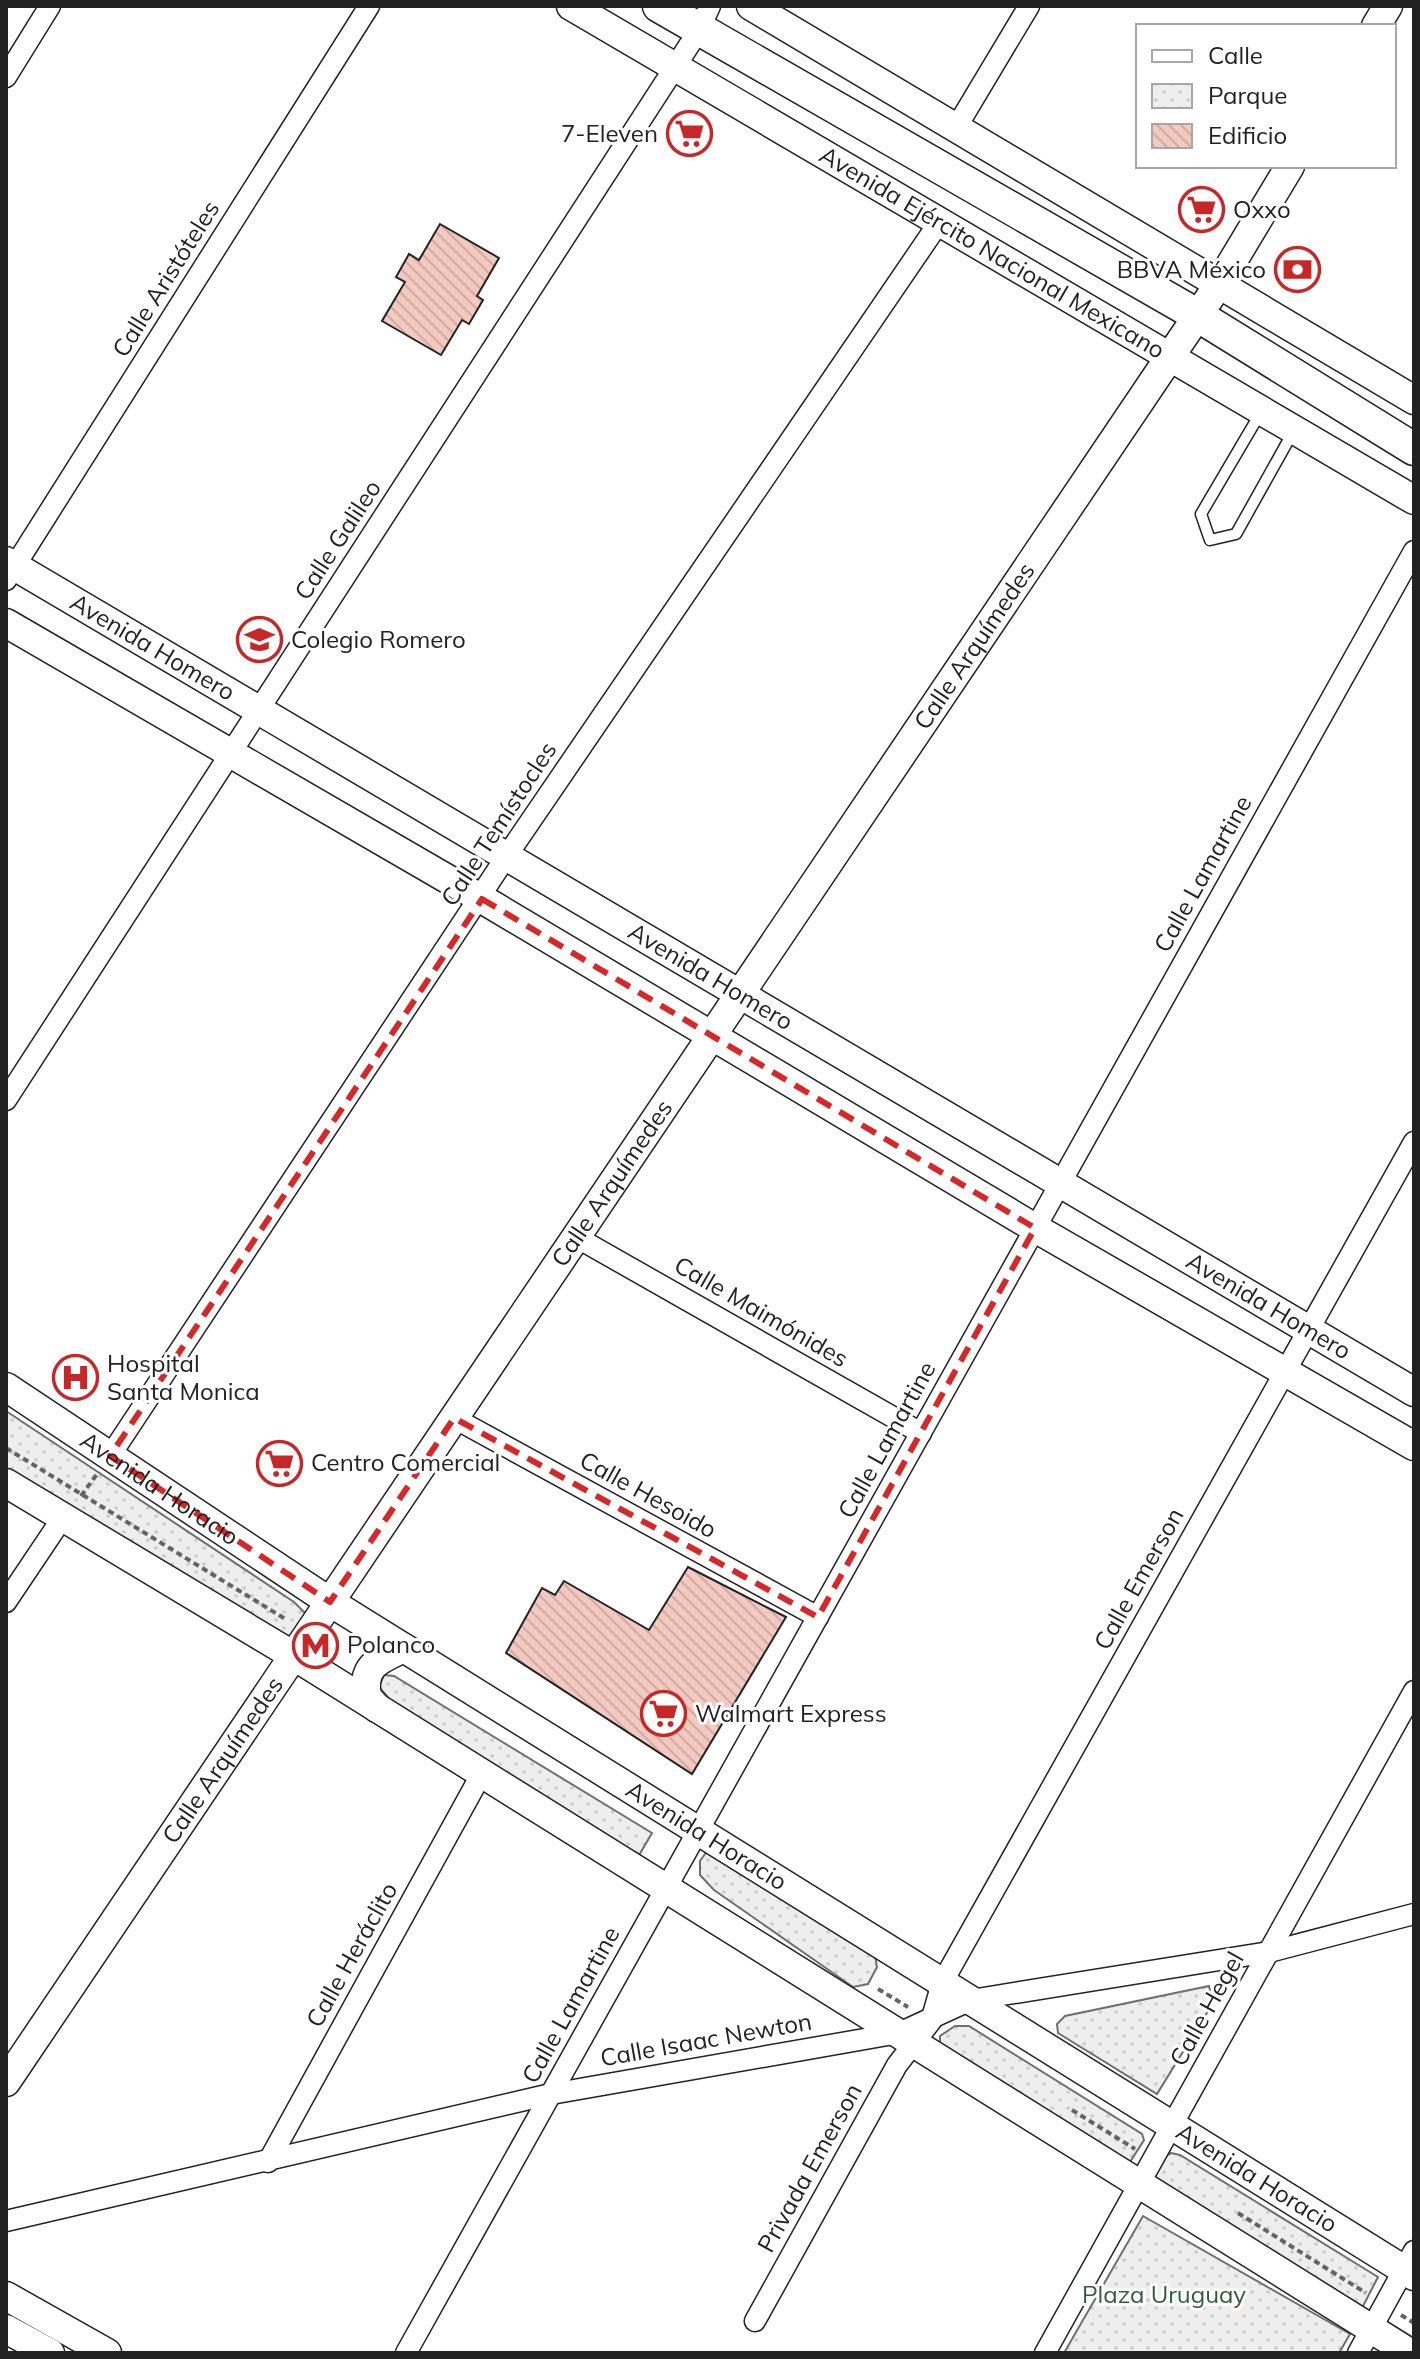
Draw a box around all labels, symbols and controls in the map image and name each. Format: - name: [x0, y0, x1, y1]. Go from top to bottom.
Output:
- legend: [1136, 24, 1396, 168]
- text: Calle: [1208, 40, 1263, 70]
- text: Parque: [1208, 80, 1287, 110]
- supermarket icon: 7-Eleven: [665, 110, 713, 158]
- place label: 7-Eleven: [561, 118, 658, 148]
- text: Edificio: [1208, 120, 1287, 150]
- street label: Avenida Ejército Nacional Mexicano: [814, 139, 1171, 365]
- supermarket icon: Oxxo: [1178, 186, 1226, 234]
- place label: Oxxo: [1233, 194, 1291, 224]
- street label: Calle Aristóteles: [105, 195, 225, 362]
- bank icon: BBVA México: [1273, 246, 1321, 294]
- place label: BBVA México: [1117, 254, 1266, 284]
- street label: Calle Galileo: [287, 474, 387, 605]
- street label: Calle Arquímedes: [907, 556, 1041, 735]
- street label: Avenida Homero: [65, 586, 241, 707]
- school or university icon: Colegio Romero: [236, 616, 284, 664]
- place label: Colegio Romero: [291, 624, 466, 654]
- street label: Calle Temístocles: [434, 736, 562, 911]
- street label: Calle Lamartine: [1147, 790, 1258, 957]
- street label: Avenida Homero: [623, 916, 799, 1036]
- street label: Calle Arquímedes: [544, 1094, 678, 1272]
- street label: Avenida Homero: [1181, 1245, 1357, 1365]
- street label: Calle Maimónides: [669, 1249, 854, 1373]
- place label: Hospital Santa Monica: [107, 1348, 260, 1406]
- hospital icon: Hospital Santa Monica: [52, 1354, 100, 1402]
- street label: Calle Lamartine: [831, 1356, 942, 1523]
- street label: Avenida Horacio: [75, 1425, 245, 1551]
- supermarket icon: Centro Comercial: [256, 1439, 304, 1487]
- street label: Calle Hesoido: [575, 1444, 722, 1544]
- place label: Centro Comercial: [311, 1447, 500, 1477]
- street label: Calle Emerson: [1087, 1502, 1189, 1655]
- metro station icon: Polanco: [292, 1621, 340, 1669]
- place label: Polanco: [347, 1629, 435, 1659]
- street label: Calle Arquímedes: [155, 1671, 289, 1849]
- supermarket icon: Walmart Express: [640, 1690, 688, 1738]
- place label: Walmart Express: [695, 1698, 887, 1728]
- street label: Avenida Horacio: [621, 1774, 793, 1896]
- street label: Calle Heráclito: [299, 1877, 403, 2032]
- street label: Calle Lamartine: [515, 1921, 626, 2088]
- street label: Calle Hegel: [1162, 1946, 1250, 2071]
- street label: Calle Isaac Newton: [598, 2006, 814, 2072]
- street label: Privada Emerson: [750, 2078, 868, 2257]
- street label: Avenida Horacio: [1171, 2116, 1343, 2239]
- park label: Plaza Uruguay: [1082, 2279, 1246, 2309]

